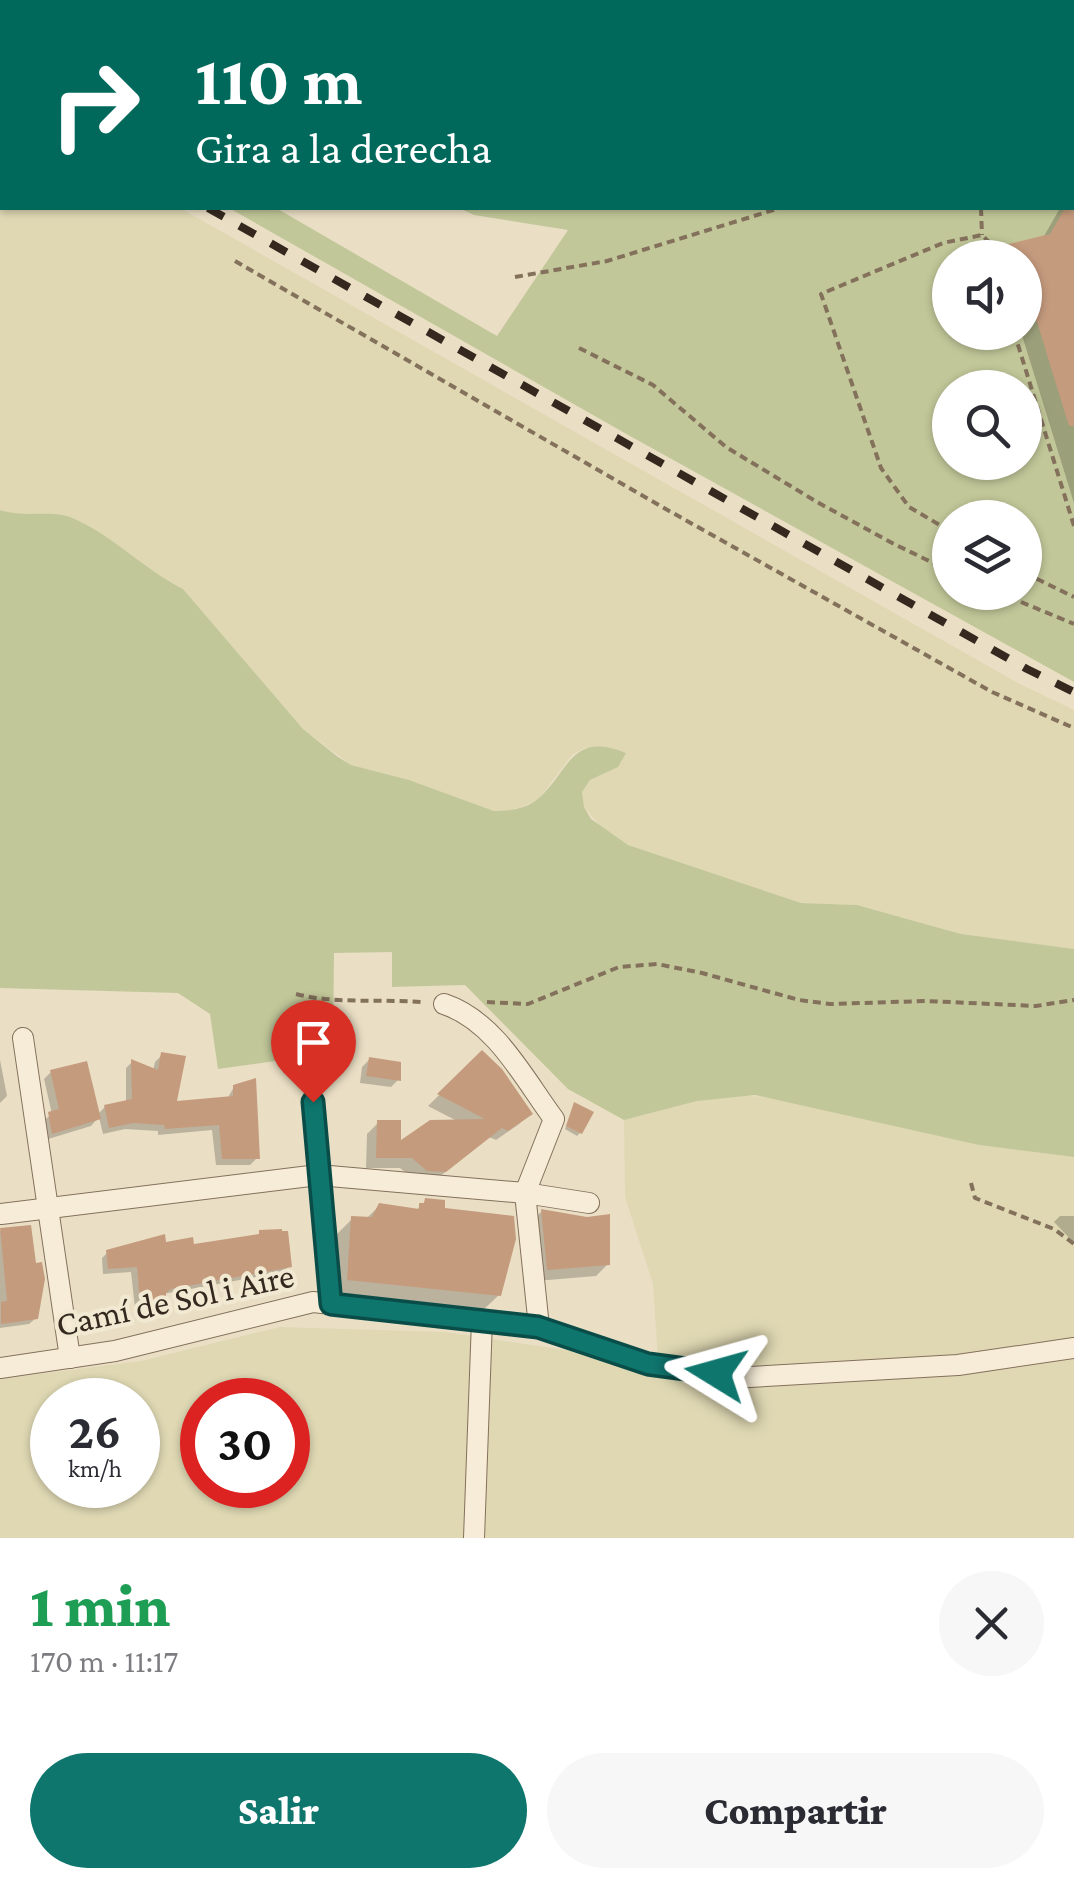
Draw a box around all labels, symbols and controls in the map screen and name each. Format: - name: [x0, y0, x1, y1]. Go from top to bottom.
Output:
- icon: right: [30, 40, 160, 170]
- text: 110 m: [195, 41, 363, 119]
- text: Gira a la derecha: [195, 123, 492, 173]
- map controls: [932, 240, 1042, 610]
- button: sound: [932, 240, 1042, 350]
- button: search: [932, 370, 1042, 480]
- button: layers: [932, 500, 1042, 610]
- pin: [271, 1000, 356, 1103]
- icon: arrive: [286, 1015, 341, 1070]
- street label: Camí de Sol i Aire: [52, 1256, 298, 1344]
- position arrow: [664, 1321, 768, 1425]
- speed limit sign: 30: [180, 1378, 310, 1508]
- text: 26: [69, 1403, 121, 1459]
- text: km/h: [68, 1455, 122, 1482]
- button: close: [939, 1571, 1044, 1676]
- text: 1 min: [30, 1572, 170, 1639]
- text: 170 m · 11:17: [30, 1643, 178, 1679]
- button: Salir: [30, 1753, 527, 1868]
- button: Compartir: [547, 1753, 1044, 1868]

